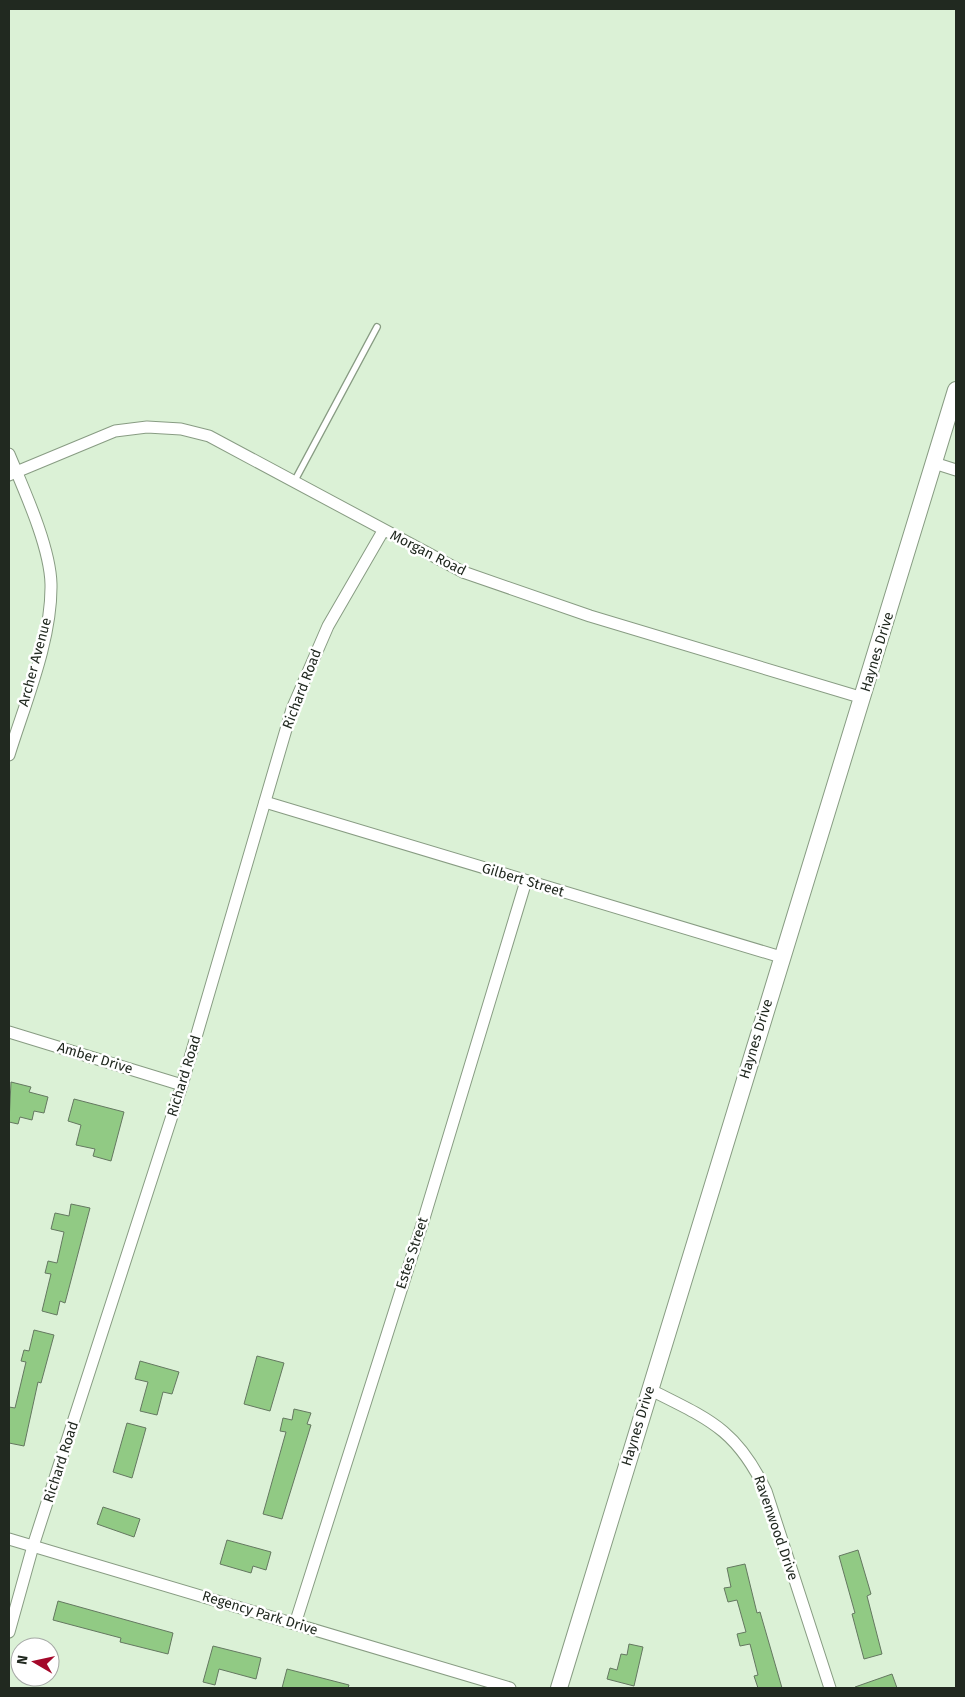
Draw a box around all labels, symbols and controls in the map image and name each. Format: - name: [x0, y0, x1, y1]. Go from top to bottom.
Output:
- street label: Morgan Road: [387, 527, 469, 579]
- street label: Haynes Drive: [857, 610, 897, 694]
- street label: Archer Avenue: [15, 616, 55, 708]
- street label: Richard Road: [279, 647, 325, 731]
- street label: Gilbert Street: [480, 859, 567, 901]
- street label: Haynes Drive: [736, 997, 776, 1081]
- street label: Richard Road: [164, 1033, 204, 1119]
- street label: Amber Drive: [55, 1038, 135, 1078]
- street label: Estes Street: [392, 1214, 432, 1291]
- street label: Haynes Drive: [618, 1384, 658, 1468]
- street label: Richard Road: [40, 1419, 82, 1505]
- street label: Ravenwood Drive: [750, 1473, 802, 1583]
- street label: Regency Park Drive: [200, 1587, 320, 1639]
- north arrow: [10, 1637, 60, 1687]
- text: N: [14, 1654, 32, 1666]

